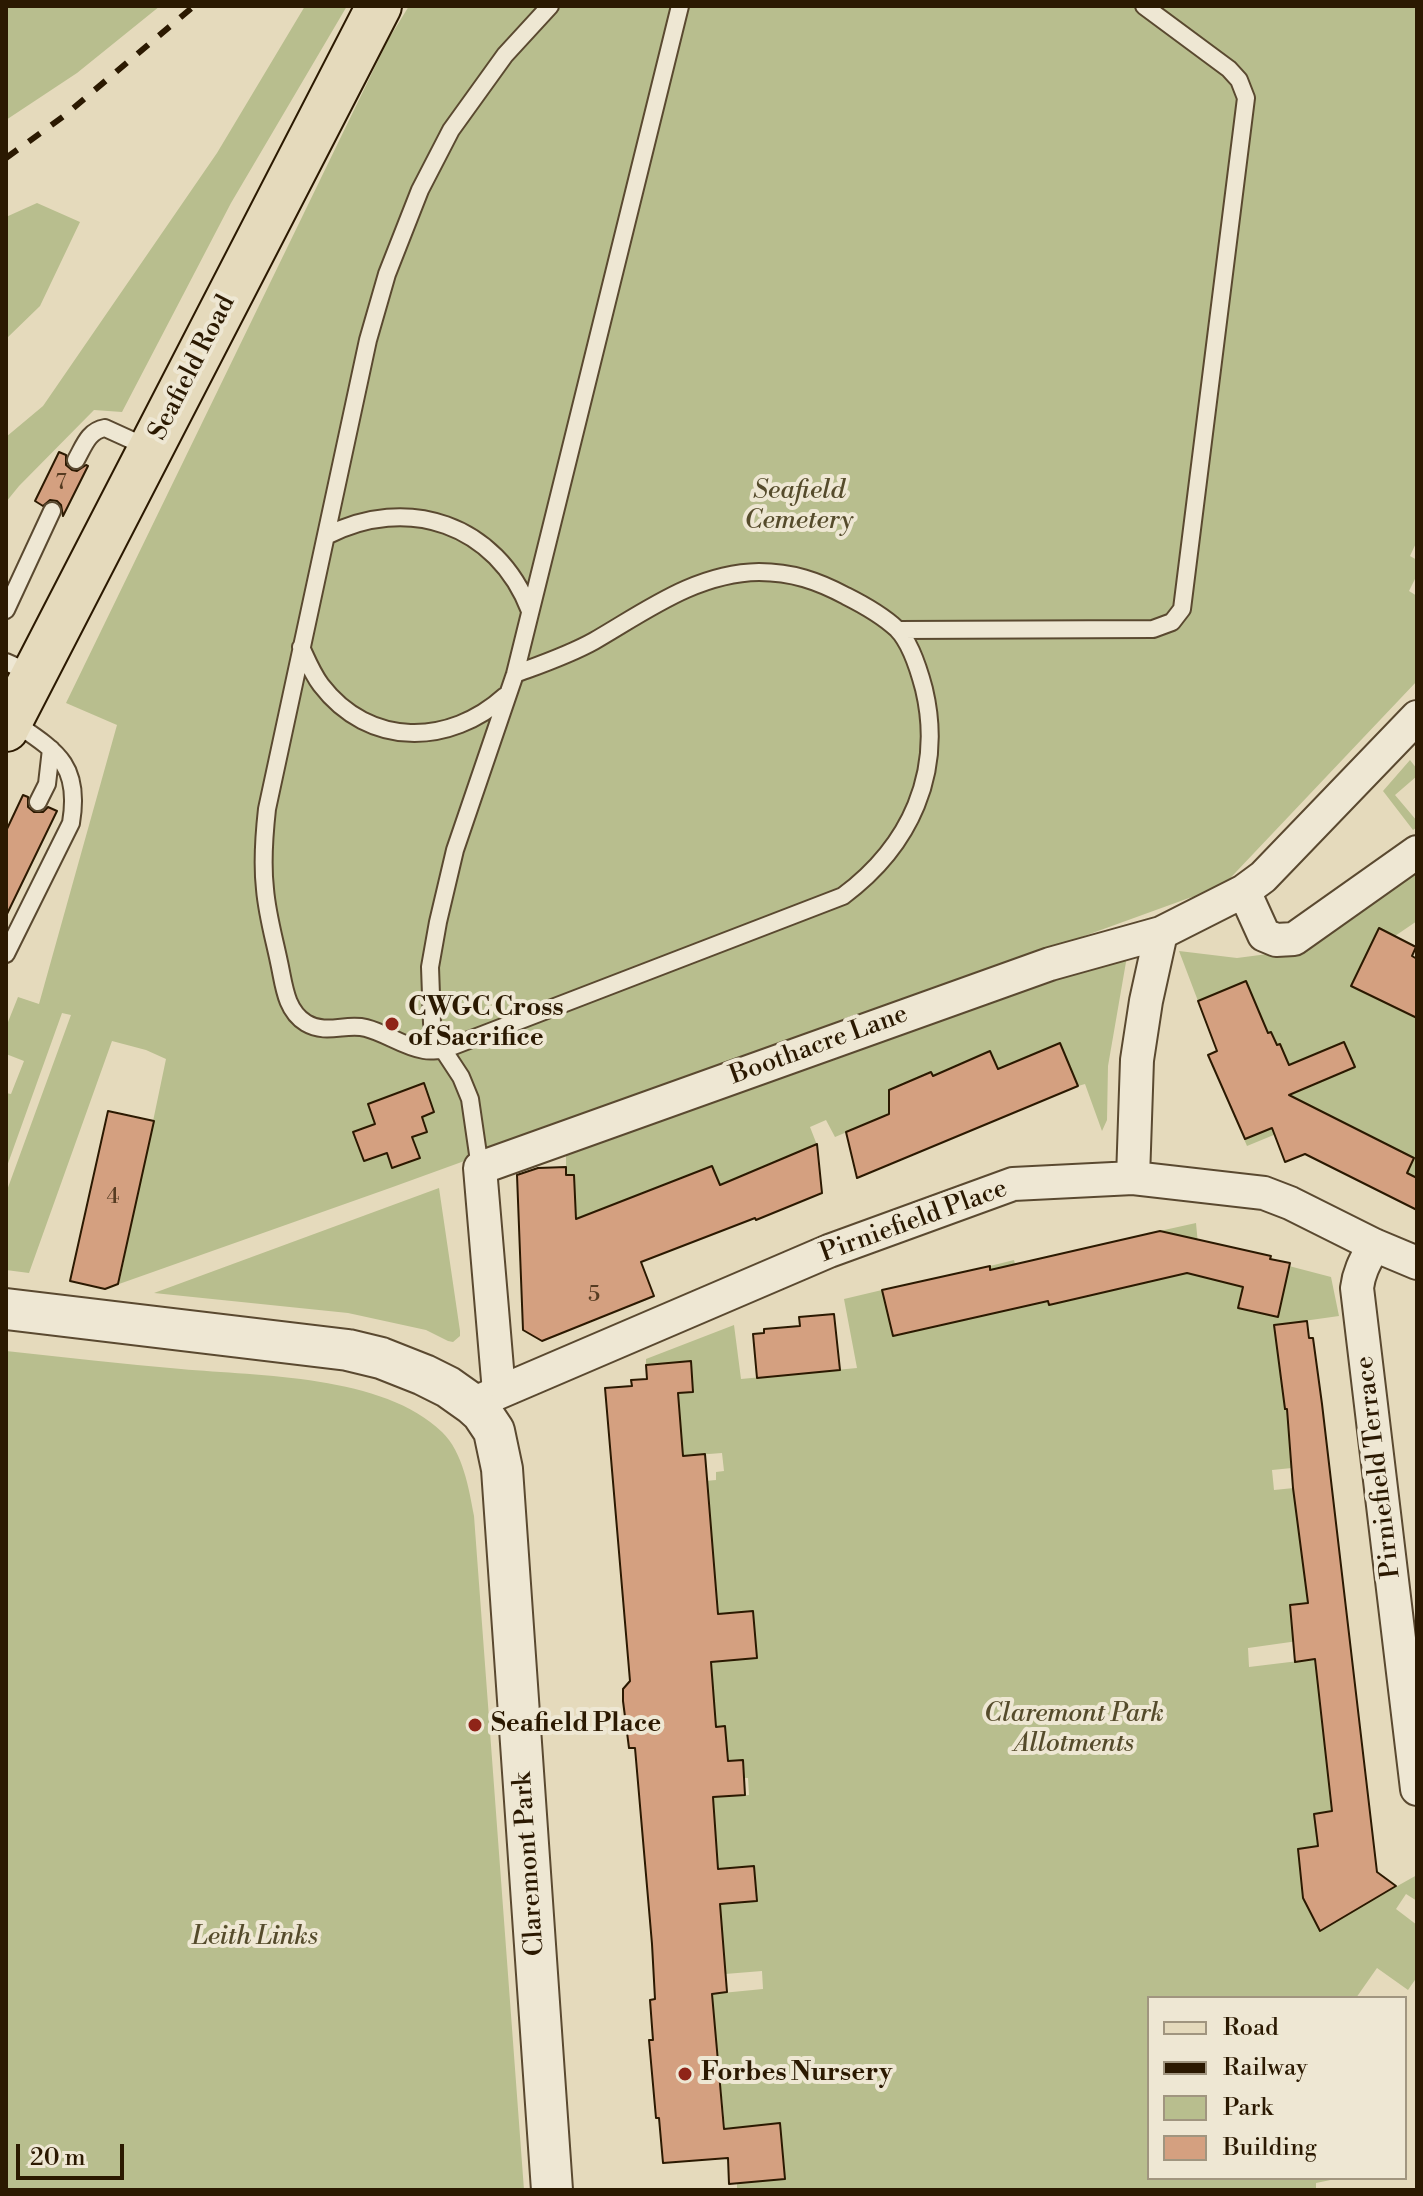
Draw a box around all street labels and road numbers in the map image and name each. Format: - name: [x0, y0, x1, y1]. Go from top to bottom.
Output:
- street label: Seafield Road: [143, 290, 243, 446]
- street label: Boothacre Lane: [726, 999, 912, 1093]
- street label: Pirniefield Place: [816, 1174, 1012, 1270]
- street label: Pirniefield Terrace: [1350, 1354, 1408, 1580]
- street label: Claremont Park: [508, 1771, 552, 1957]

